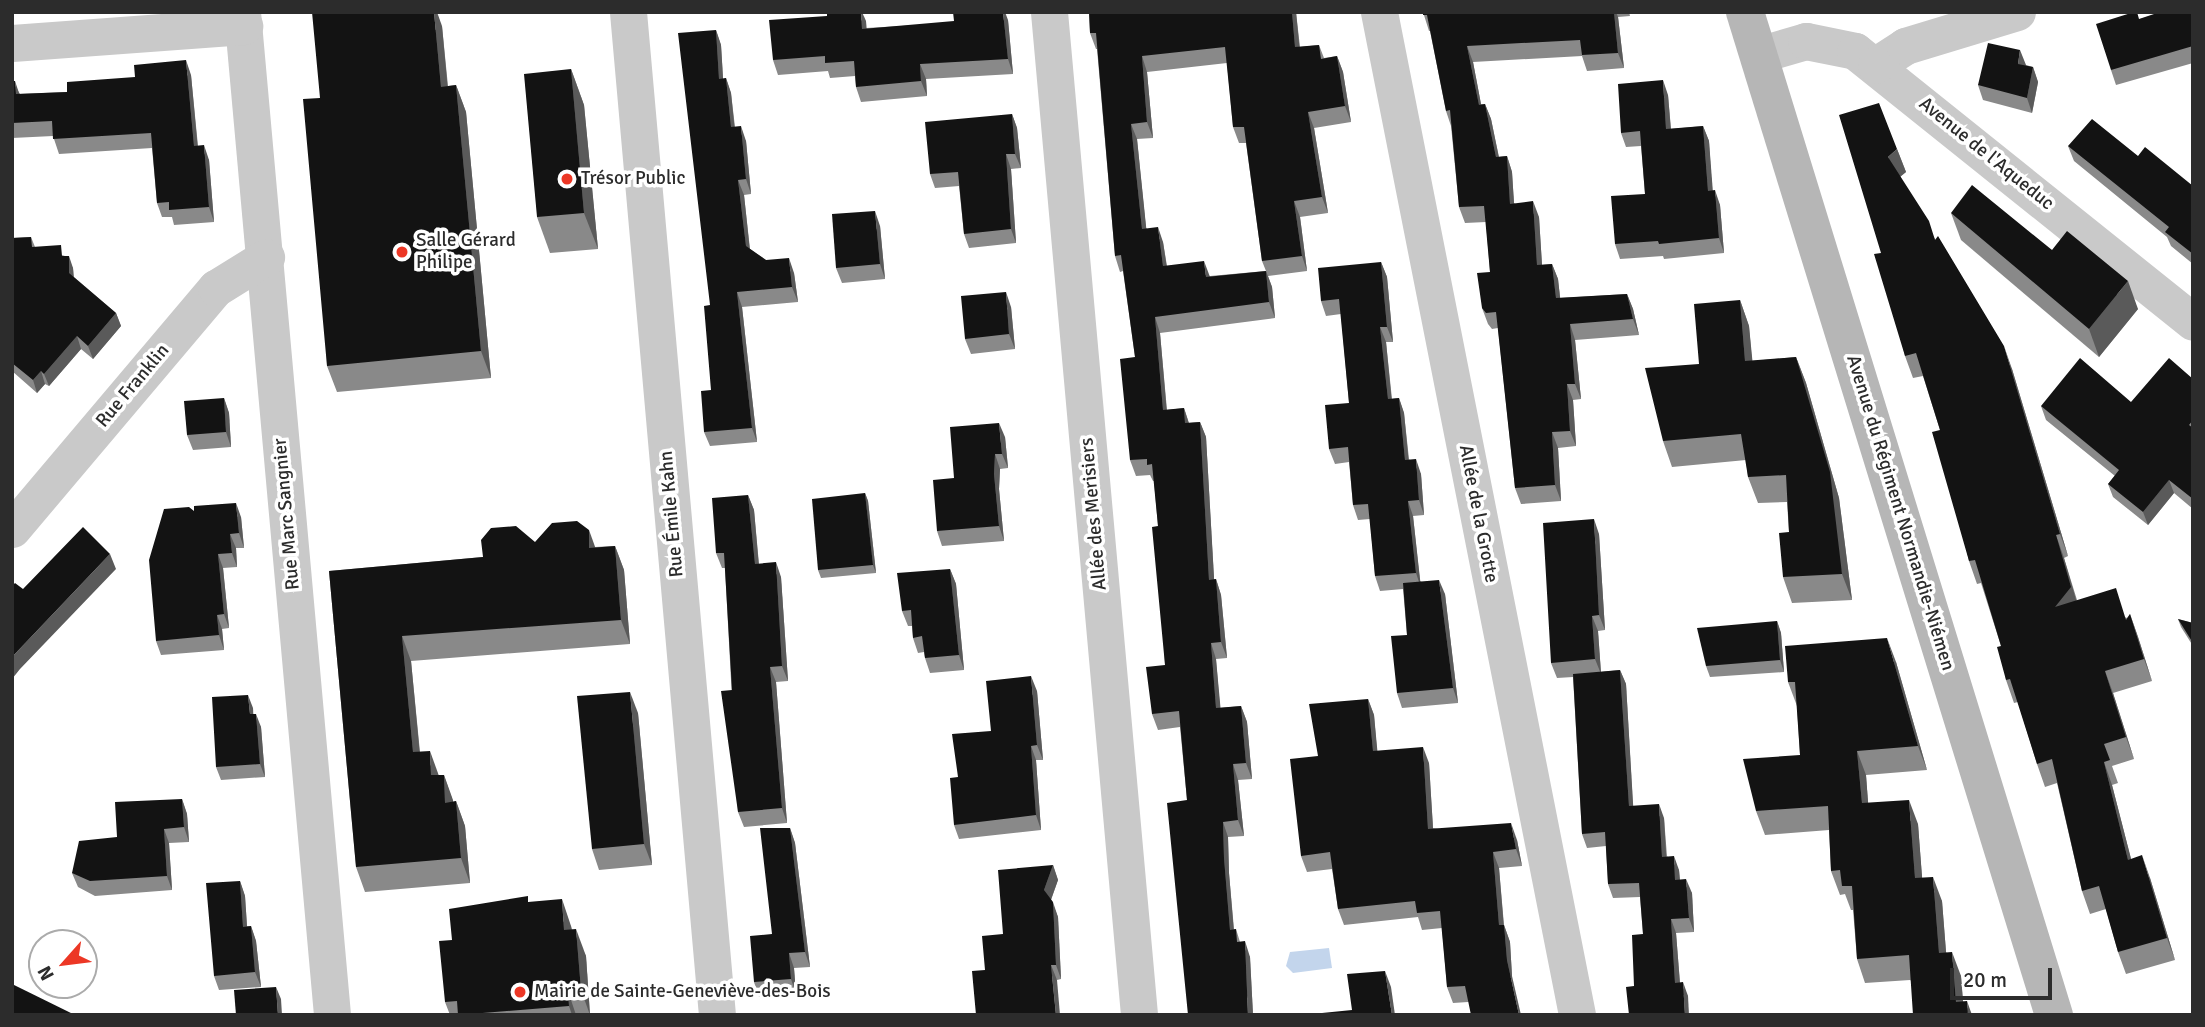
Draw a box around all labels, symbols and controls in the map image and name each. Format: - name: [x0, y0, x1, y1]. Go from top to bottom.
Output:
- street label: Avenue de l'Aqueduc: [1914, 93, 2058, 215]
- place label: Trésor Public: [581, 168, 685, 190]
- marker: Trésor Public: [559, 171, 575, 187]
- place label: Salle Gérard Philipe: [416, 230, 516, 274]
- marker: Salle Gérard Philipe: [394, 244, 410, 260]
- street label: Rue Franklin: [92, 340, 174, 432]
- street label: Avenue du Régiment Normandie-Niémen: [1841, 352, 1959, 674]
- street label: Rue Marc Sangnier: [269, 437, 305, 591]
- street label: Allée des Merisiers: [1076, 437, 1112, 591]
- street label: Allée de la Grotte: [1453, 443, 1503, 585]
- street label: Rue Émile Kahn: [655, 450, 689, 578]
- north arrow: [28, 929, 98, 999]
- scale bar: [1953, 954, 2054, 998]
- text: N: [33, 961, 60, 984]
- text: 20 m: [1963, 967, 2007, 993]
- place label: Mairie de Sainte-Geneviève-des-Bois: [534, 981, 831, 1003]
- marker: Mairie de Sainte-Geneviève-des-Bois: [512, 984, 528, 1000]

